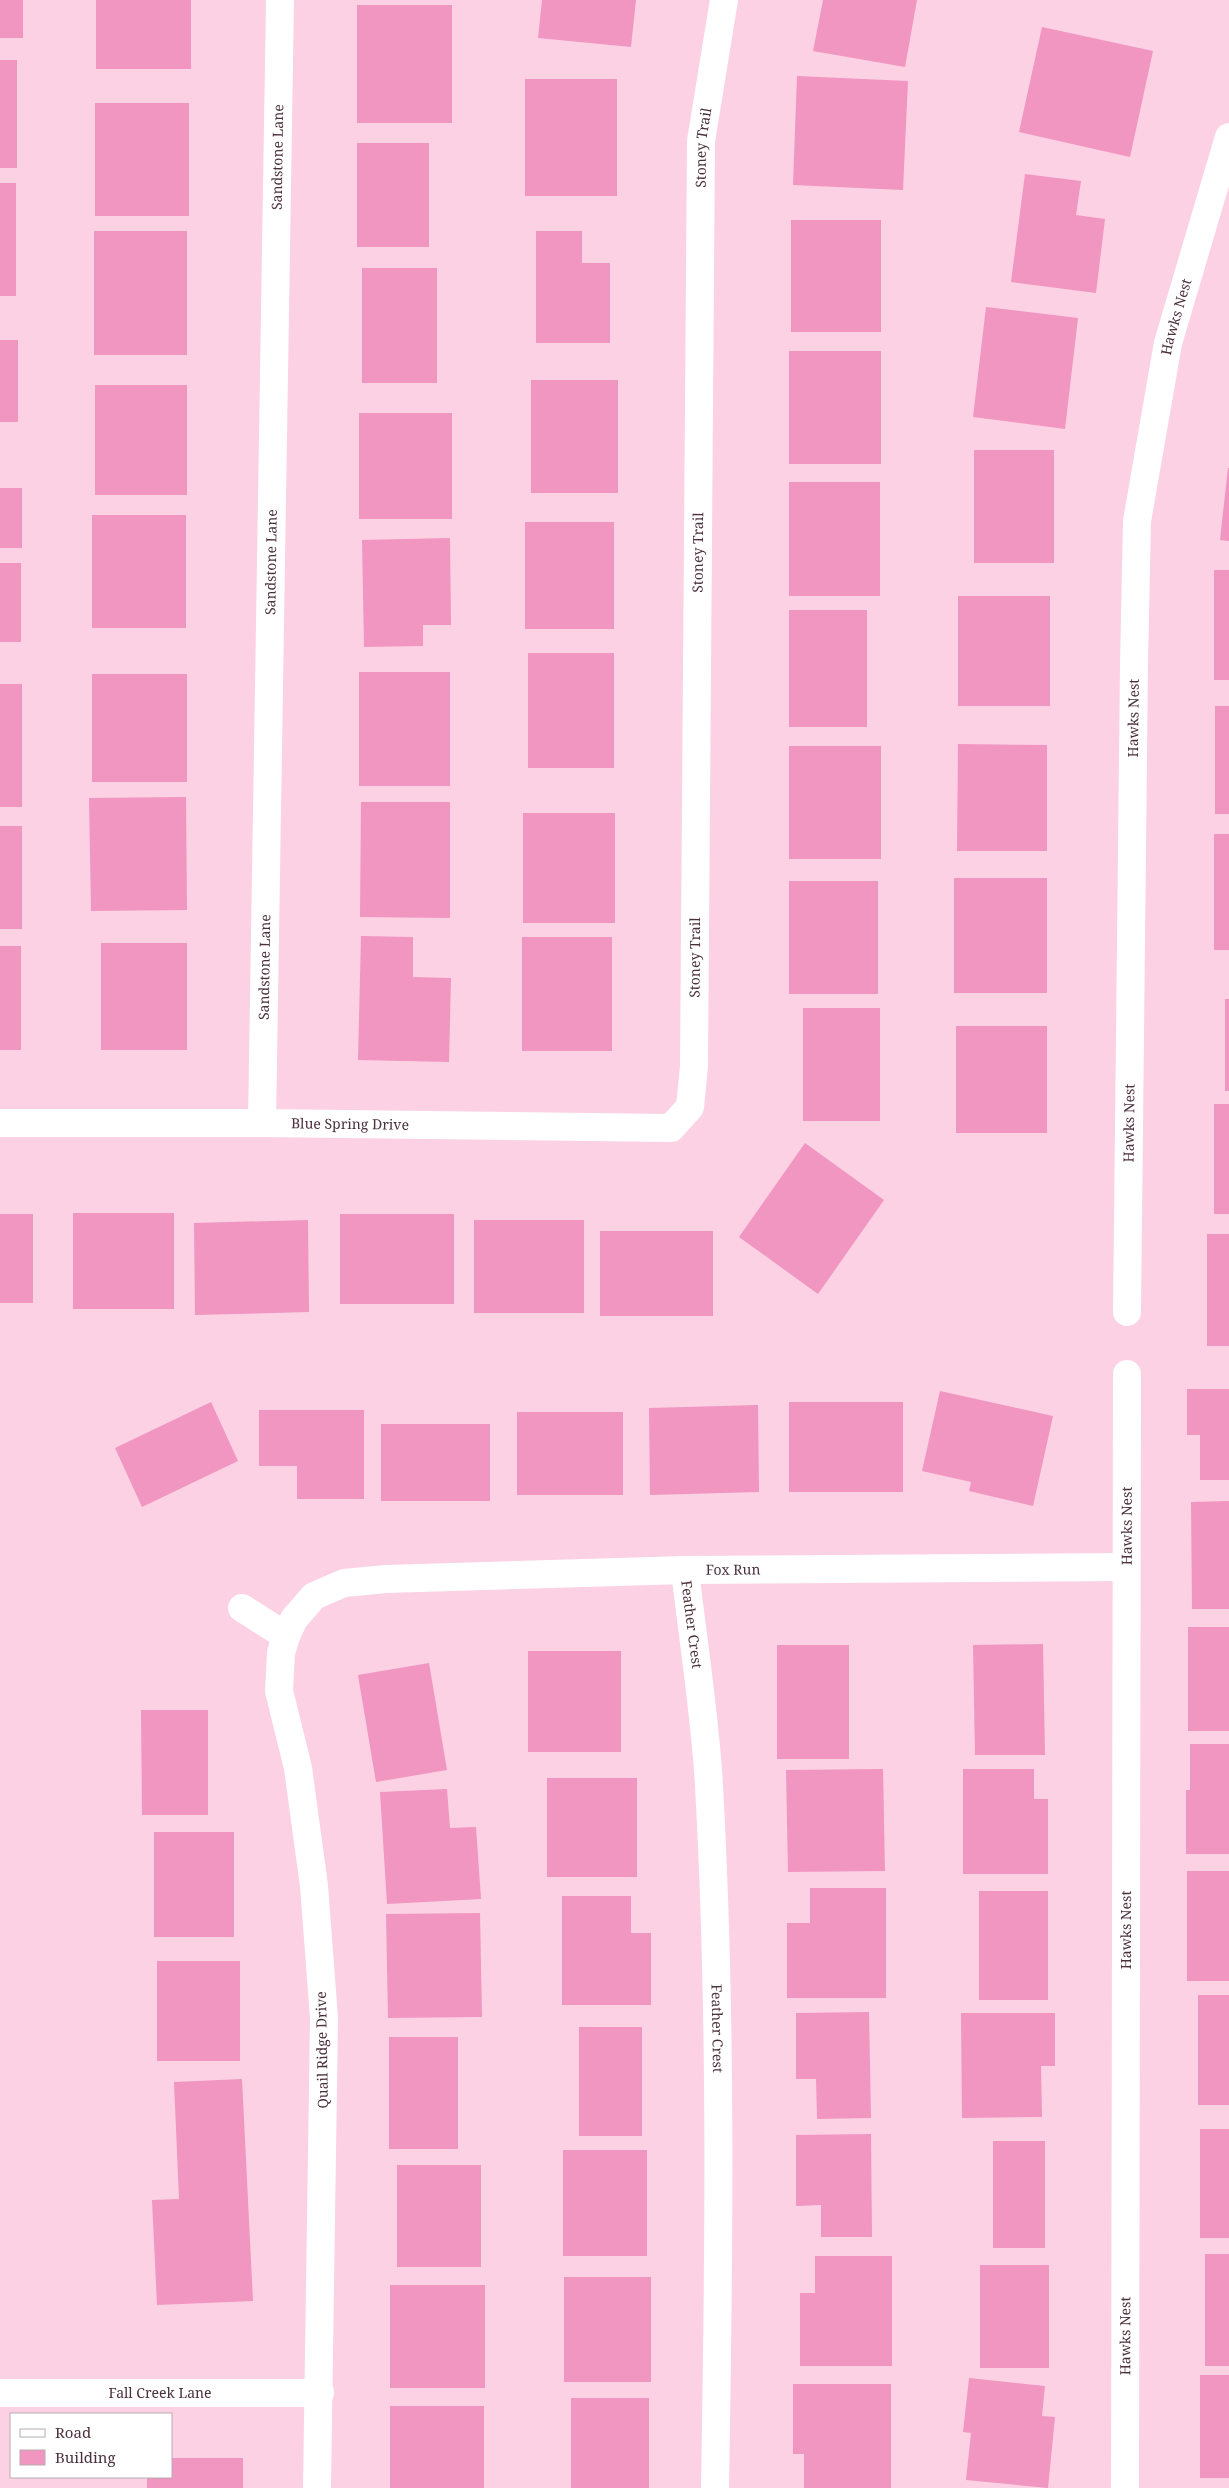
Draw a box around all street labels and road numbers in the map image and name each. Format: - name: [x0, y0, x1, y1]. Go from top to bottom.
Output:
- street label: Sandstone Lane: [267, 104, 287, 210]
- street label: Stoney Trail: [691, 106, 715, 188]
- street label: Hawks Nest: [1156, 276, 1196, 356]
- street label: Sandstone Lane: [260, 509, 281, 615]
- street label: Stoney Trail: [688, 512, 707, 593]
- street label: Hawks Nest: [1123, 679, 1143, 757]
- street label: Sandstone Lane: [254, 914, 274, 1020]
- street label: Stoney Trail: [685, 917, 704, 998]
- street label: Hawks Nest: [1119, 1083, 1138, 1162]
- street label: Blue Spring Drive: [291, 1113, 409, 1134]
- street label: Hawks Nest: [1117, 1487, 1136, 1565]
- street label: Fox Run: [706, 1559, 760, 1579]
- street label: Feather Crest: [677, 1579, 707, 1670]
- street label: Hawks Nest: [1116, 1891, 1135, 1969]
- street label: Feather Crest: [708, 1984, 728, 2073]
- street label: Quail Ridge Drive: [311, 1991, 332, 2109]
- street label: Hawks Nest: [1115, 2297, 1134, 2375]
- street label: Fall Creek Lane: [108, 2383, 212, 2402]

